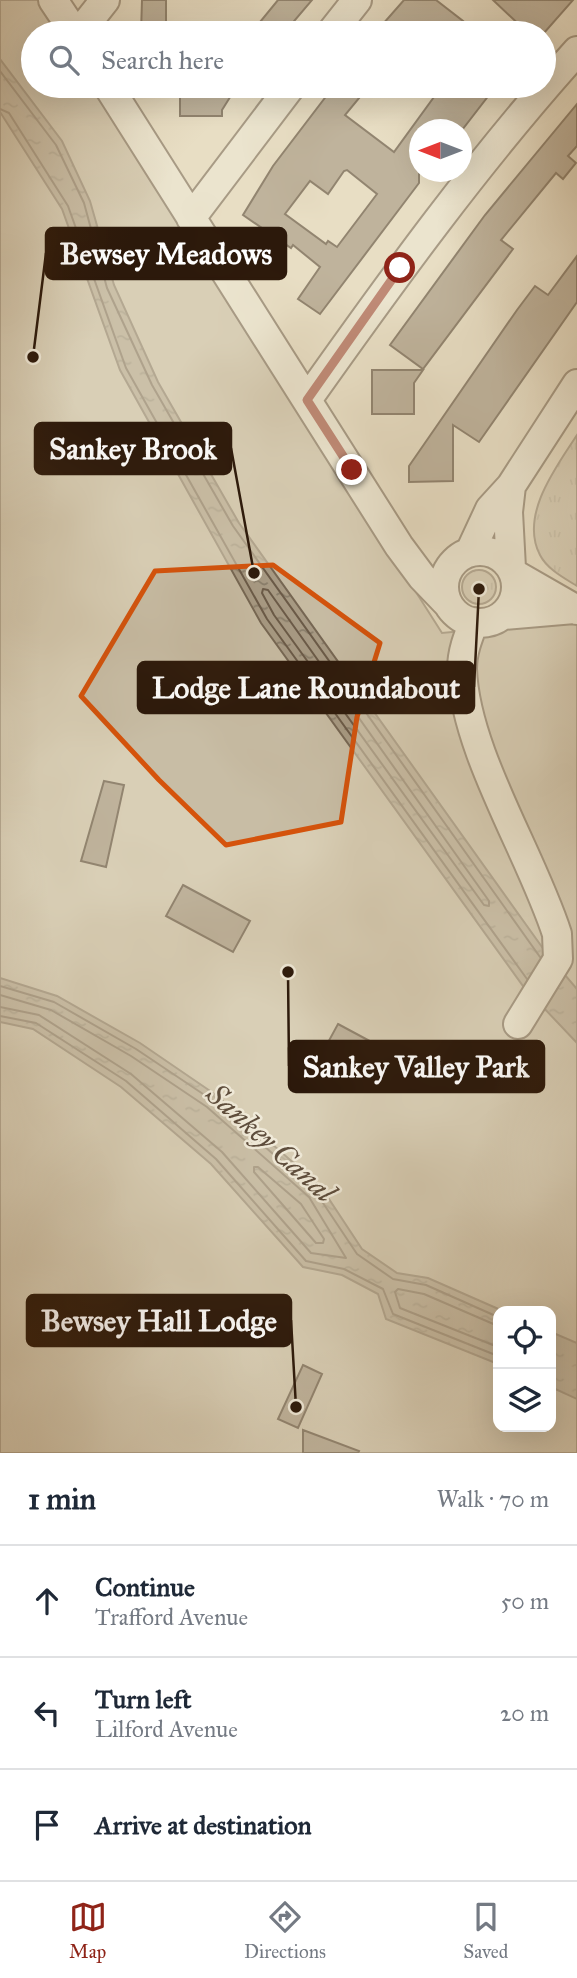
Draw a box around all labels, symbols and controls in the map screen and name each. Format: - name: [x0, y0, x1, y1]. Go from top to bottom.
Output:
- search box: [21, 21, 556, 98]
- icon: search: [45, 41, 83, 79]
- text: Search here: [101, 44, 224, 76]
- north arrow: [409, 119, 472, 182]
- callout: Bewsey Meadows: [46, 228, 286, 279]
- text: Bewsey Meadows: [60, 236, 272, 272]
- route start: [384, 252, 415, 283]
- callout: Sankey Brook: [35, 423, 231, 474]
- text: Sankey Brook: [49, 431, 218, 467]
- route end: [336, 454, 367, 485]
- callout: Lodge Lane Roundabout: [138, 662, 474, 713]
- text: Lodge Lane Roundabout: [152, 670, 460, 706]
- callout: Sankey Valley Park: [289, 1041, 544, 1092]
- text: Sankey Valley Park: [302, 1049, 531, 1085]
- water label: Sankey Canal: [199, 1075, 345, 1212]
- callout: Bewsey Hall Lodge: [27, 1295, 291, 1346]
- text: Bewsey Hall Lodge: [41, 1303, 278, 1339]
- map controls: [493, 1306, 556, 1432]
- button: locate: [493, 1306, 556, 1369]
- button: layers: [493, 1369, 556, 1432]
- text: 1 min: [28, 1481, 96, 1517]
- text: Walk · 70 m: [437, 1485, 549, 1513]
- text: Continue: [95, 1571, 195, 1603]
- icon: ahead: [28, 1582, 66, 1620]
- text: 50 m: [501, 1587, 549, 1615]
- text: Trafford Avenue: [95, 1603, 248, 1631]
- text: Turn left: [95, 1683, 191, 1715]
- icon: left: [28, 1694, 66, 1732]
- text: 20 m: [500, 1699, 549, 1727]
- text: Lilford Avenue: [95, 1715, 238, 1743]
- icon: arrive: [28, 1806, 66, 1844]
- text: Arrive at destination: [95, 1809, 312, 1841]
- tab: Map: [69, 1898, 107, 1963]
- tab: Directions: [244, 1898, 326, 1963]
- tab: Saved: [463, 1898, 508, 1963]

